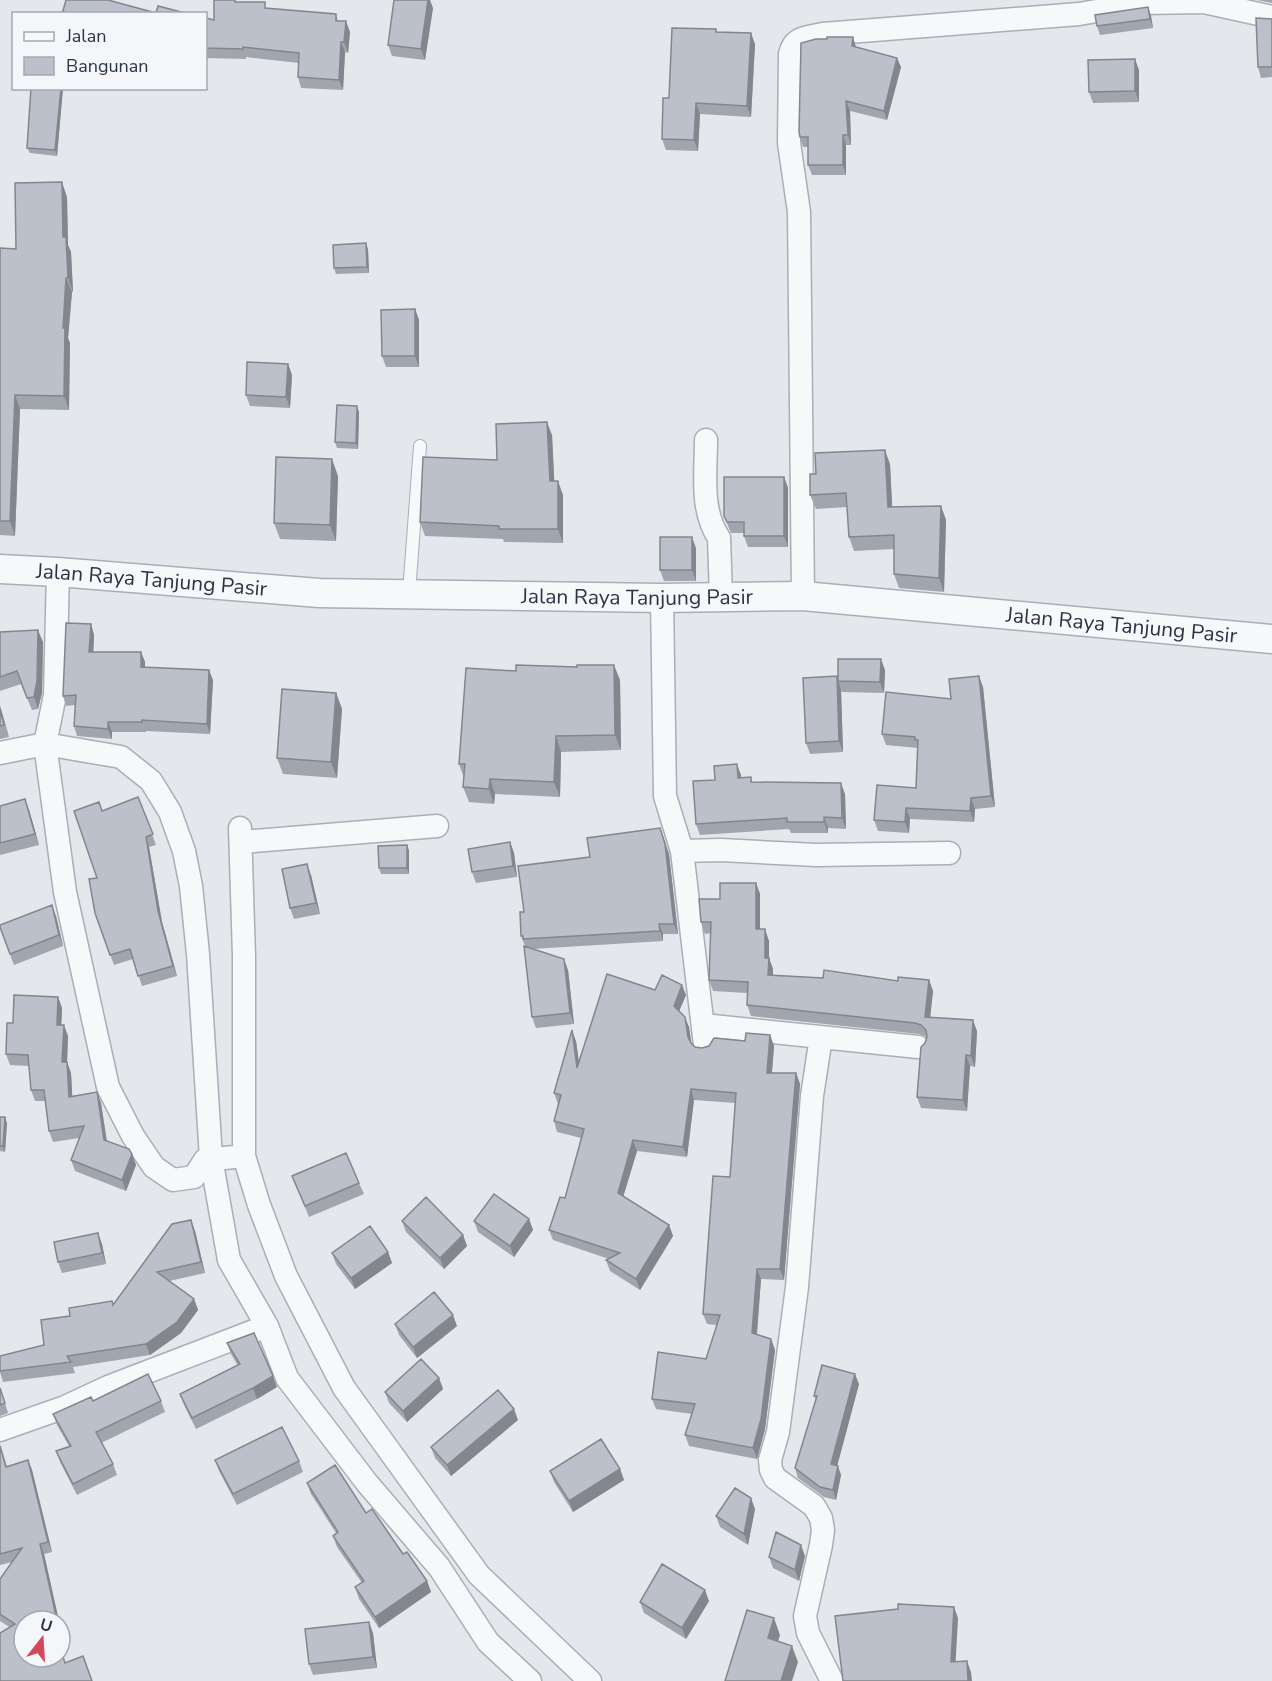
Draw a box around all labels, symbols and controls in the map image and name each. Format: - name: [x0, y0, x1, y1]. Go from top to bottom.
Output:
- legend: [12, 12, 207, 90]
- text: Jalan: [65, 24, 106, 48]
- text: Bangunan: [66, 54, 149, 78]
- street label: Jalan Raya Tanjung Pasir: [34, 557, 269, 603]
- street label: Jalan Raya Tanjung Pasir: [520, 582, 754, 612]
- street label: Jalan Raya Tanjung Pasir: [1004, 601, 1239, 650]
- north arrow: [12, 1609, 72, 1669]
- text: U: [37, 1613, 55, 1638]

